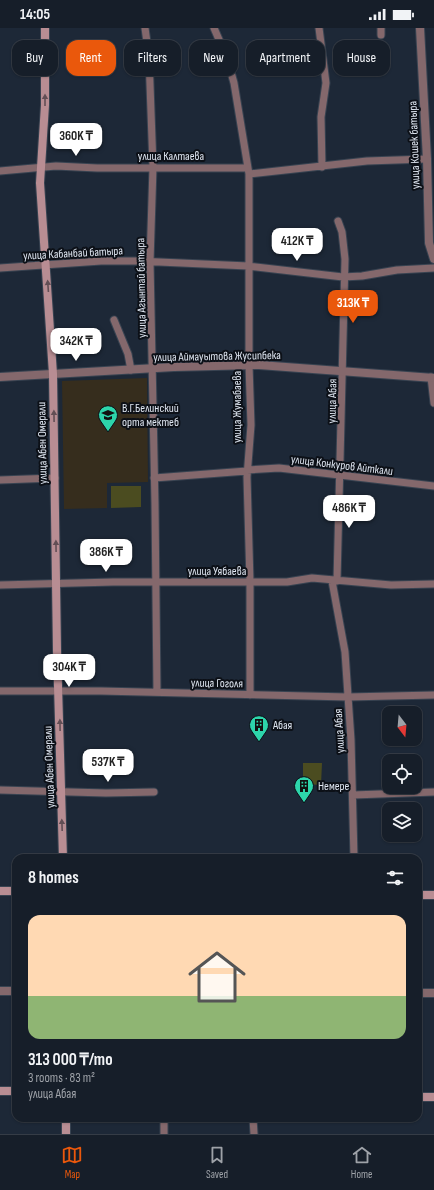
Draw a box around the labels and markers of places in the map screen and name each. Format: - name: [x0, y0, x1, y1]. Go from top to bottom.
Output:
- pin: 360K ₸: [43, 123, 109, 157]
- pin: 412K ₸: [264, 228, 330, 262]
- pin: 313K ₸: [320, 290, 386, 324]
- pin: 342K ₸: [43, 328, 109, 362]
- place label: В.Г.Белинский орта мектеб: [122, 401, 179, 430]
- school or university icon: В.Г.Белинский орта мектеб: [97, 404, 119, 432]
- pin: 486K ₸: [316, 495, 382, 529]
- pin: 386K ₸: [73, 539, 139, 573]
- pin: 304K ₸: [36, 654, 102, 688]
- building icon: Абая: [248, 714, 270, 742]
- place label: Абая: [272, 718, 293, 733]
- pin: 537K ₸: [75, 749, 141, 783]
- building icon: Немере: [293, 775, 315, 803]
- place label: Немере: [318, 779, 350, 794]

